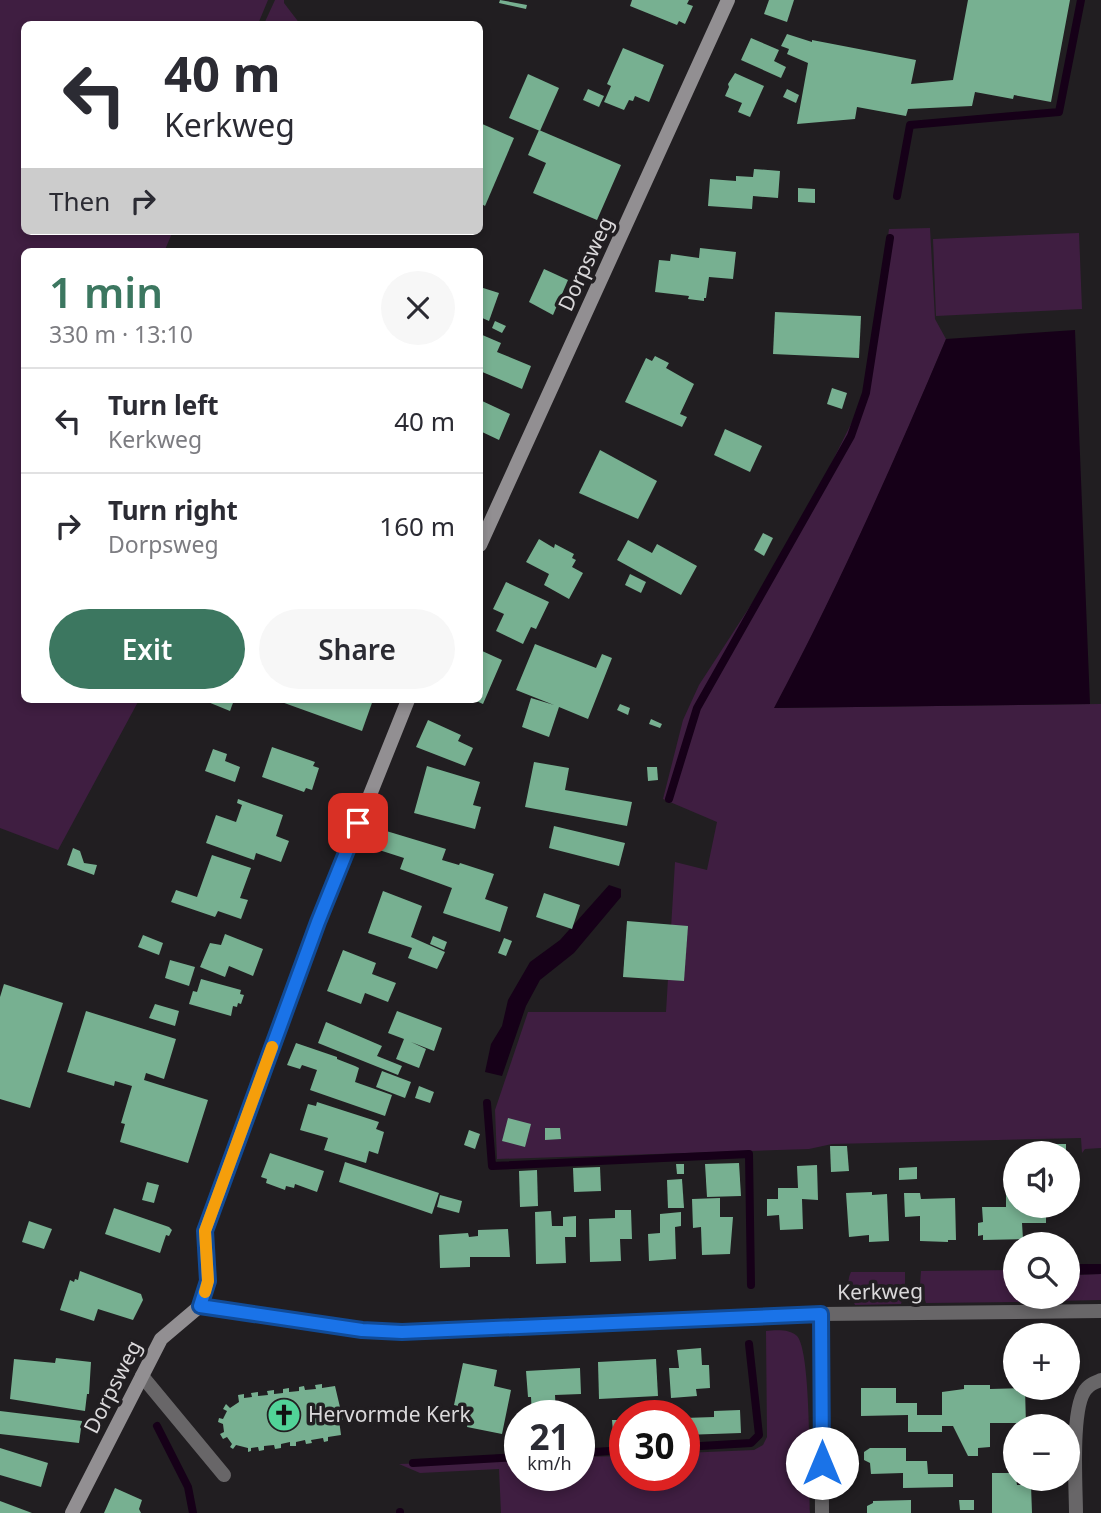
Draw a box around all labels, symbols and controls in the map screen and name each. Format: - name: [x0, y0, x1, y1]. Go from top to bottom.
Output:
- text: 40 m: [164, 40, 281, 106]
- icon: left: [49, 49, 140, 140]
- text: Kerkweg: [164, 103, 295, 146]
- icon: right: [124, 182, 162, 220]
- text: Then: [49, 183, 110, 219]
- street label: Dorpsweg: [551, 212, 619, 315]
- text: 1 min: [49, 263, 163, 320]
- button: close: [381, 271, 455, 345]
- text: 330 m · 13:10: [49, 318, 193, 350]
- text: Turn left: [108, 387, 219, 423]
- icon: left: [49, 402, 87, 440]
- text: 40 m: [394, 403, 455, 439]
- text: Kerkweg: [108, 423, 202, 455]
- text: Turn right: [108, 492, 238, 528]
- icon: right: [49, 507, 87, 545]
- text: 160 m: [379, 508, 455, 544]
- text: Dorpsweg: [108, 528, 219, 560]
- button: Exit: [49, 609, 245, 689]
- button: Share: [259, 609, 455, 689]
- pin: [328, 793, 388, 853]
- icon: arrive: [339, 804, 377, 842]
- map controls: [1003, 1141, 1080, 1491]
- button: sound: [1003, 1141, 1080, 1218]
- button: search: [1003, 1232, 1080, 1309]
- street label: Kerkweg: [837, 1276, 923, 1306]
- button: +: [1003, 1323, 1080, 1400]
- street label: Dorpsweg: [77, 1335, 147, 1438]
- church icon: Hervormde Kerk: [265, 1396, 303, 1434]
- place label: Hervormde Kerk: [308, 1400, 471, 1428]
- speed limit sign: 30: [609, 1400, 700, 1491]
- text: 21: [529, 1413, 570, 1460]
- button: −: [1003, 1414, 1080, 1491]
- position arrow: [785, 1426, 859, 1500]
- text: km/h: [527, 1451, 572, 1475]

